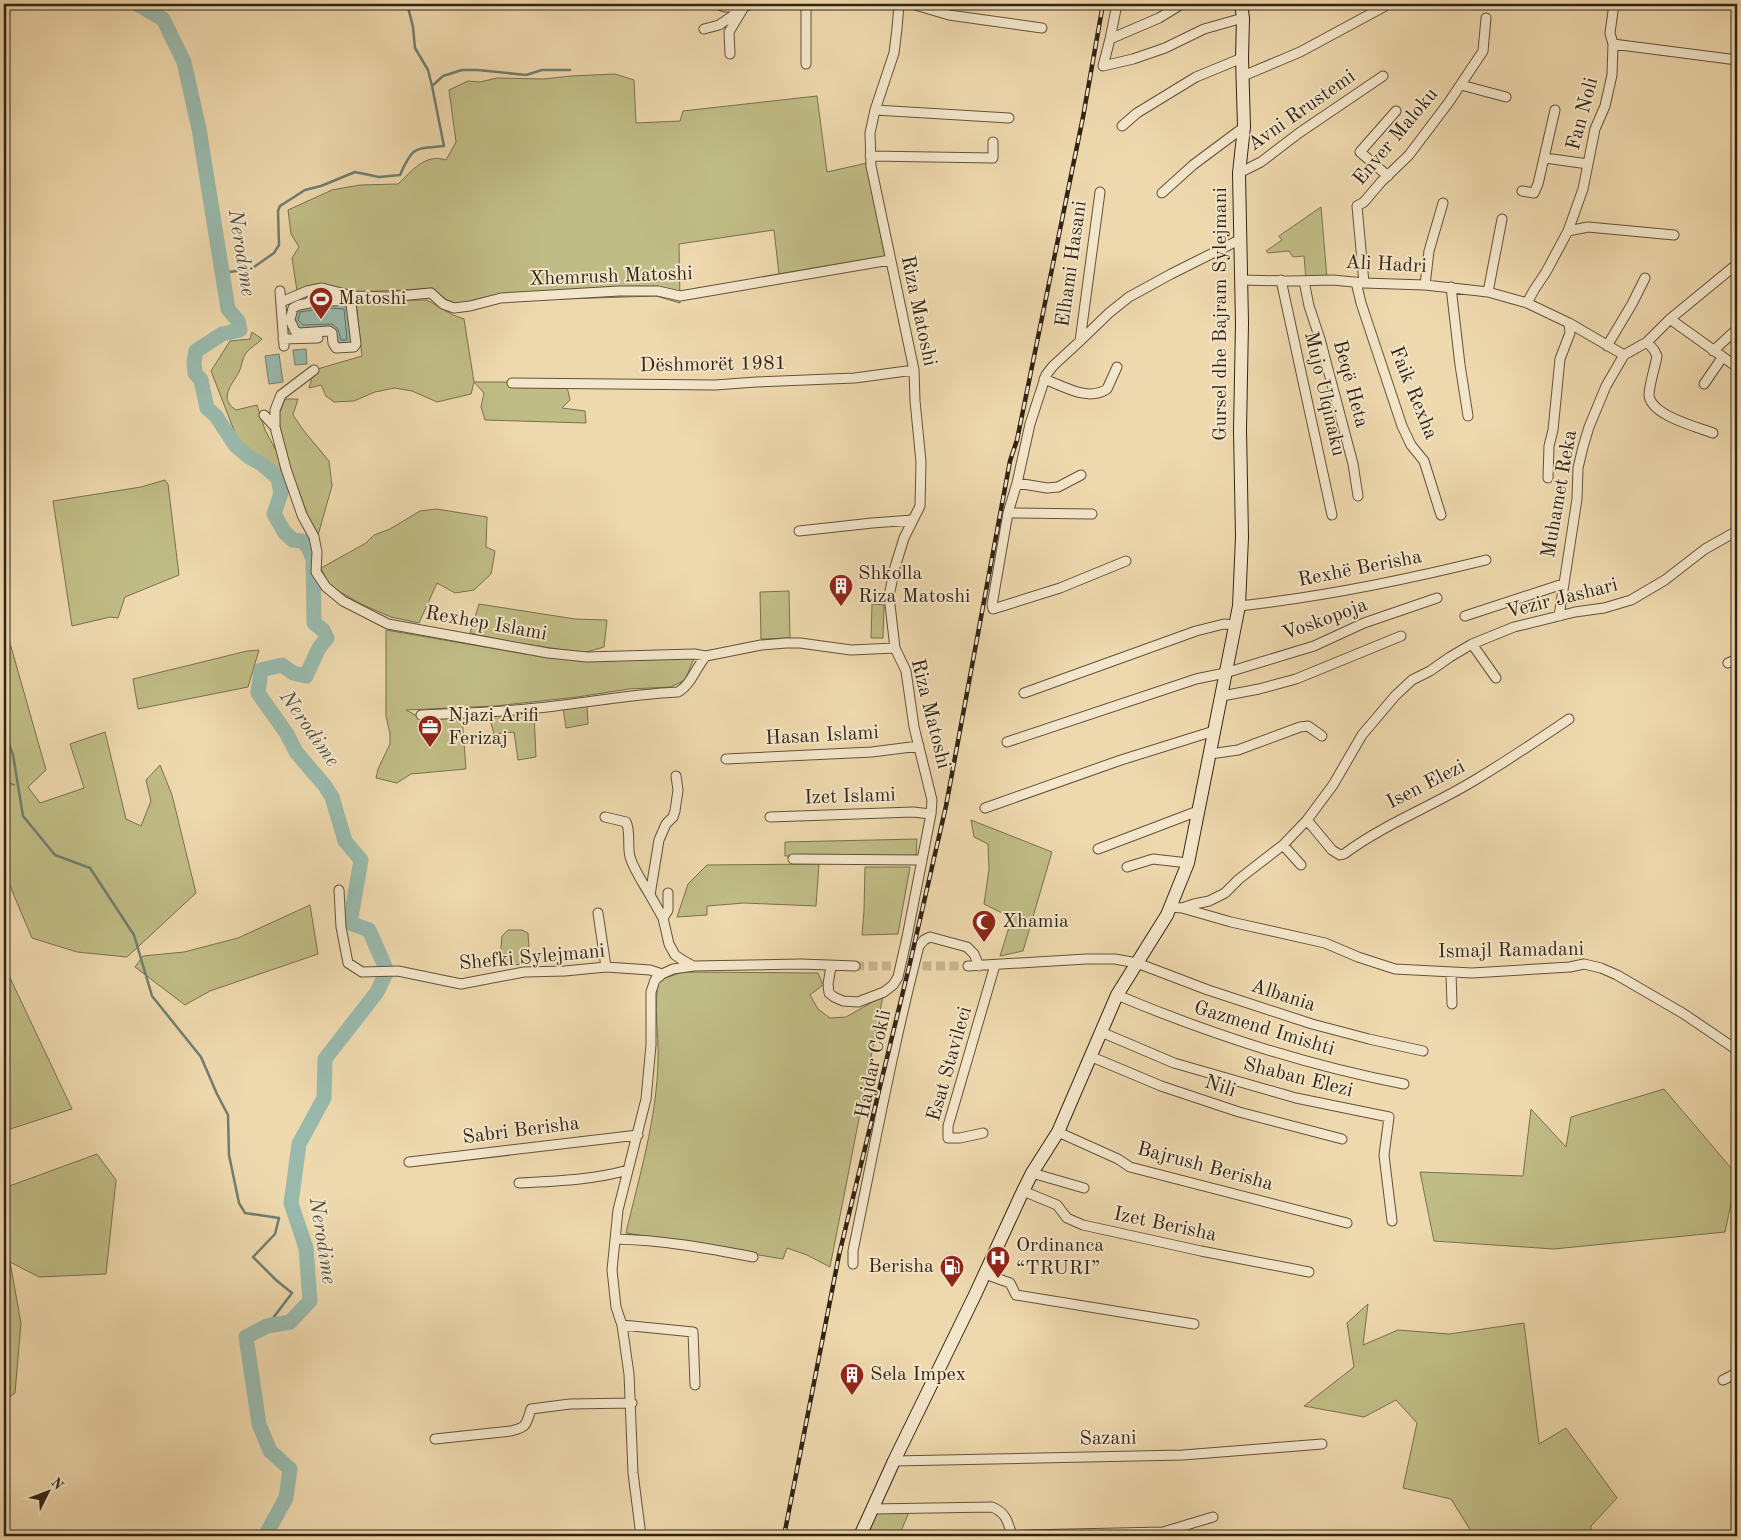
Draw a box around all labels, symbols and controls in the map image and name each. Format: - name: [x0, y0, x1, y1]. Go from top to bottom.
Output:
- street label: Avni Rrustemi: [1245, 67, 1359, 155]
- street label: Fan Noli: [1564, 75, 1602, 153]
- street label: Enver Maloku: [1350, 84, 1443, 189]
- street label: Gursel dhe Bajram Sylejmani: [1211, 187, 1231, 441]
- street label: Elhami Hasani: [1053, 200, 1091, 328]
- water label: Nerodime: [224, 207, 258, 298]
- street label: Ali Hadri: [1345, 253, 1427, 277]
- street label: Riza Matoshi: [897, 254, 939, 368]
- street label: Xhemrush Matoshi: [529, 264, 693, 290]
- sports icon: Matoshi: [308, 286, 334, 320]
- place label: Matoshi: [338, 289, 407, 309]
- street label: Mujo Ulqinaku: [1300, 330, 1348, 459]
- street label: Beqë Heta: [1329, 338, 1371, 430]
- street label: Faik Rexha: [1385, 344, 1441, 442]
- street label: Dëshmorët 1981: [640, 354, 786, 376]
- street label: Muhamet Reka: [1539, 428, 1581, 560]
- street label: Rexhë Berisha: [1296, 547, 1424, 591]
- place label: Shkolla Riza Matoshi: [858, 564, 971, 607]
- building icon: Shkolla Riza Matoshi: [828, 573, 854, 607]
- street label: Vezir Jashari: [1504, 575, 1620, 623]
- street label: Voskopoja: [1280, 595, 1370, 645]
- street label: Rexhep Islami: [424, 603, 548, 645]
- street label: Riza Matoshi: [907, 657, 953, 771]
- water label: Nerodime: [275, 686, 343, 771]
- place label: Njazi Arifi Ferizaj: [448, 706, 539, 749]
- office icon: Njazi Arifi Ferizaj: [417, 714, 443, 748]
- street label: Hasan Islami: [765, 723, 879, 749]
- street label: Isen Elezi: [1384, 757, 1468, 813]
- street label: Izet Islami: [804, 785, 896, 809]
- mosque icon: Xhamia: [971, 909, 997, 943]
- place label: Xhamia: [1002, 912, 1069, 932]
- street label: Ismajl Ramadani: [1438, 940, 1584, 962]
- street label: Shefki Sylejmani: [458, 942, 606, 974]
- street label: Albania: [1248, 976, 1318, 1016]
- street label: Gazmend Imishti: [1191, 998, 1337, 1060]
- street label: Esat Stavileci: [924, 1004, 976, 1124]
- street label: Hajdar Cokli: [853, 1008, 895, 1120]
- street label: Shaban Elezi: [1241, 1055, 1355, 1101]
- street label: Nili: [1202, 1073, 1238, 1101]
- street label: Sabri Berisha: [461, 1114, 581, 1148]
- street label: Bajrush Berisha: [1135, 1139, 1275, 1195]
- water label: Nerodime: [305, 1195, 339, 1286]
- street label: Izet Berisha: [1112, 1204, 1218, 1246]
- place label: Ordinanca “TRURI”: [1016, 1236, 1104, 1279]
- hospital icon: Ordinanca “TRURI”: [985, 1245, 1011, 1279]
- fuel station icon: Berisha: [939, 1254, 965, 1288]
- place label: Berisha: [868, 1257, 934, 1277]
- building icon: Sela Impex: [839, 1362, 865, 1396]
- place label: Sela Impex: [870, 1365, 966, 1385]
- street label: Sazani: [1079, 1429, 1137, 1449]
- north arrow: [22, 1468, 72, 1518]
- text: N: [48, 1475, 66, 1493]

